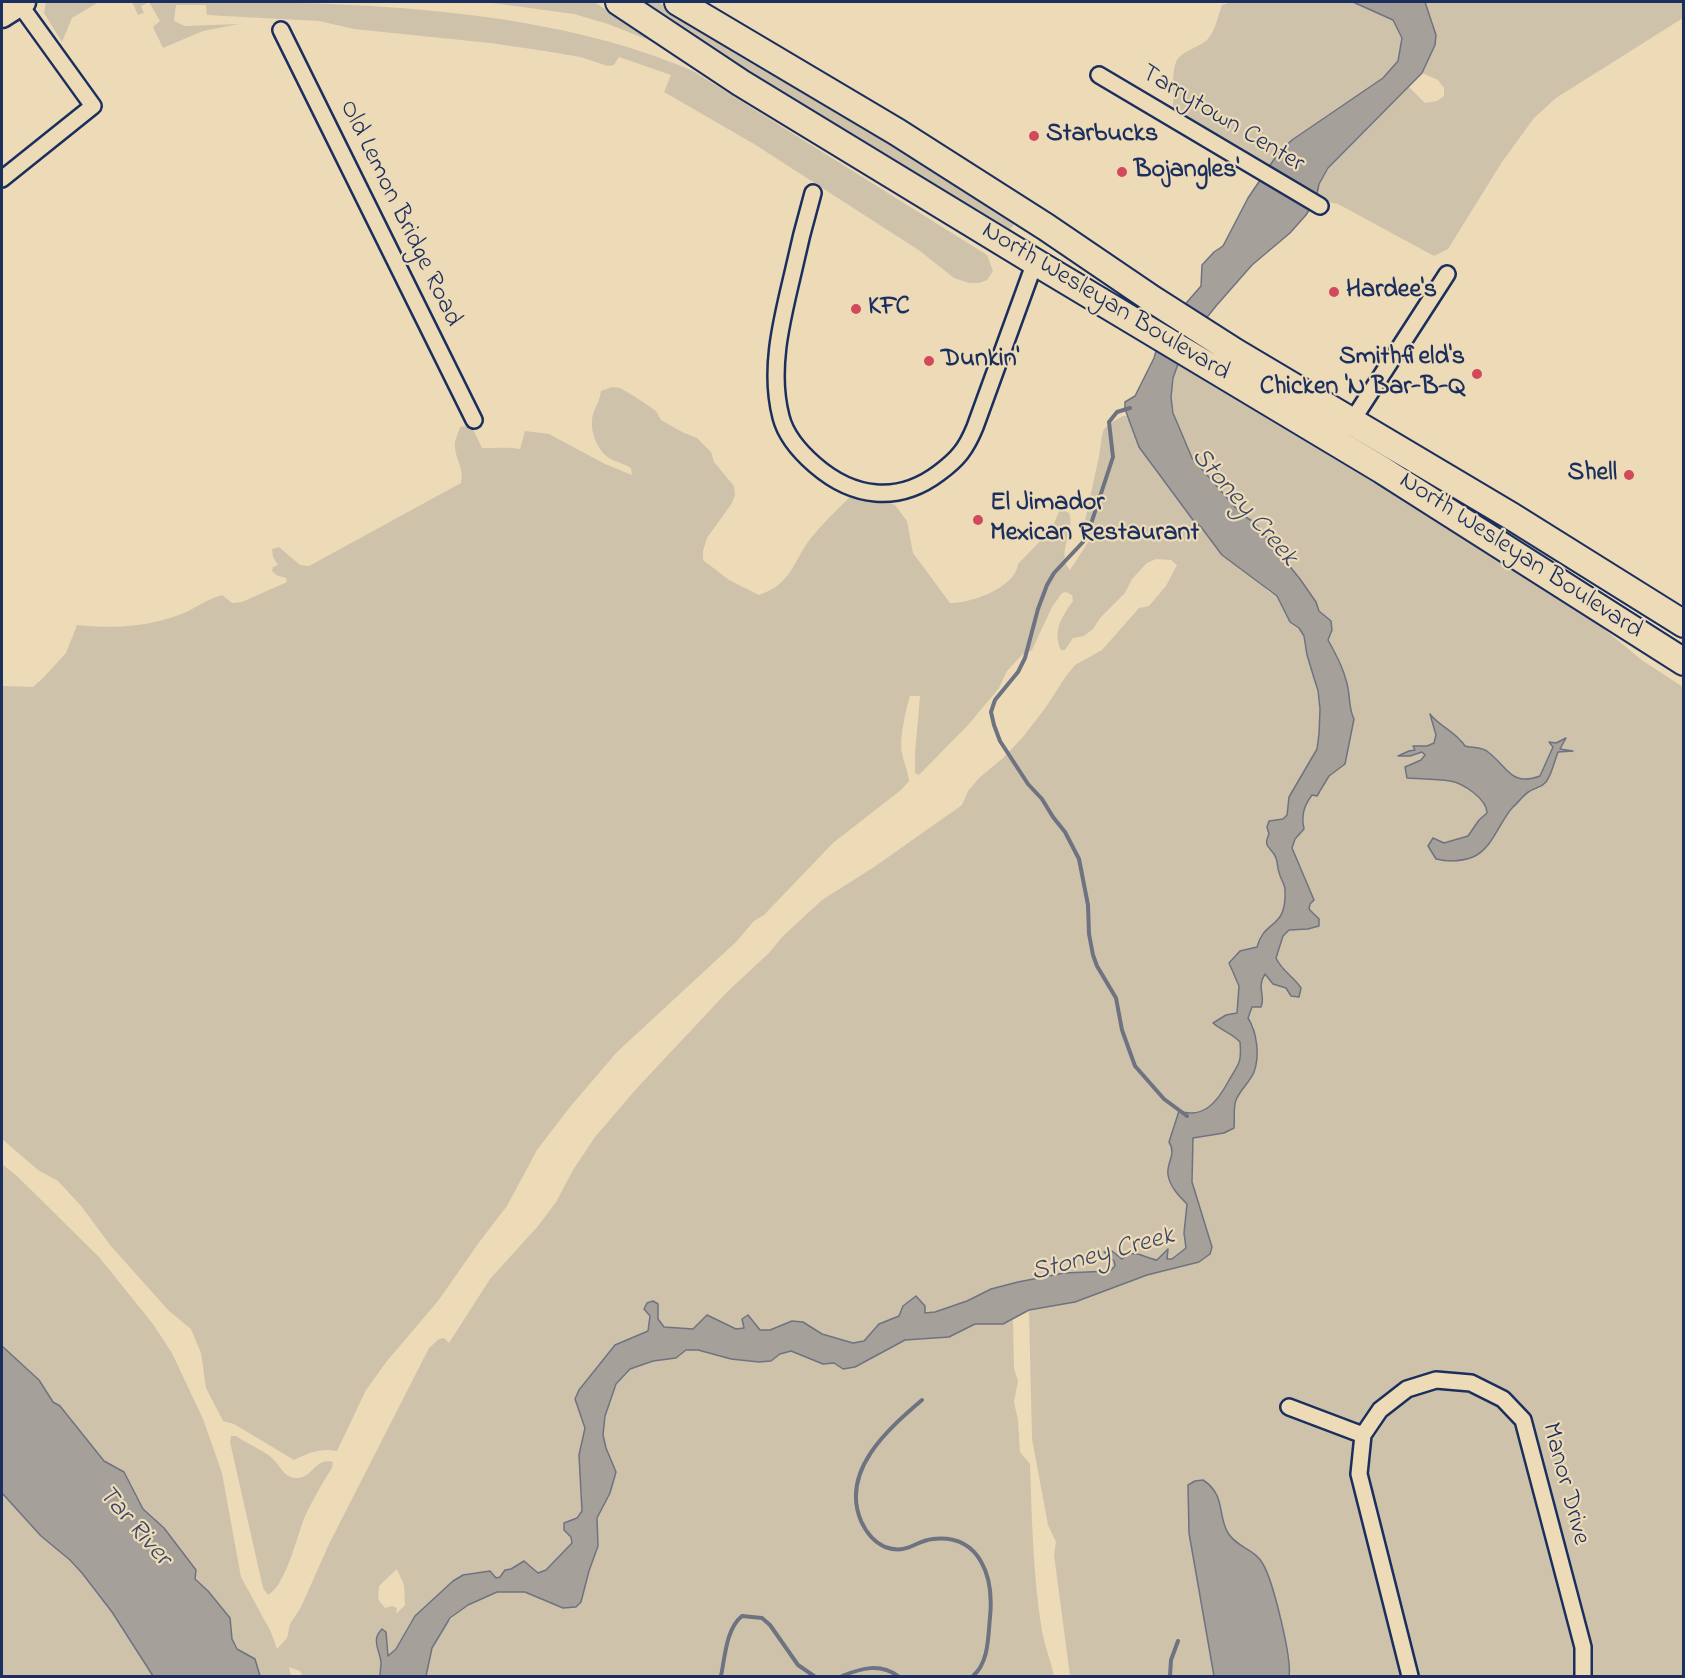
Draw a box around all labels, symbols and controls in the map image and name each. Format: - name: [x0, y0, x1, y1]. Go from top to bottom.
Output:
- street label: Tarrytown Center: [1135, 59, 1309, 181]
- street label: Old Lemon Bridge Road: [331, 96, 467, 332]
- place label: Starbucks: [1046, 120, 1158, 152]
- marker: Starbucks: [1027, 129, 1041, 143]
- place label: Bojangles': [1134, 156, 1239, 188]
- marker: Bojangles': [1115, 165, 1129, 179]
- street label: North Wesleyan Boulevard: [975, 216, 1235, 390]
- place label: Hardee's: [1346, 276, 1437, 308]
- marker: Hardee's: [1327, 285, 1341, 299]
- place label: KFC: [868, 293, 910, 325]
- marker: KFC: [849, 302, 863, 316]
- place label: Smithfield's Chicken 'N Bar-B-Q: [1260, 343, 1465, 404]
- place label: Dunkin': [941, 345, 1019, 377]
- marker: Dunkin': [922, 354, 936, 368]
- marker: Smithfield's Chicken 'N Bar-B-Q: [1470, 367, 1484, 381]
- water label: Stoney Creek: [1183, 442, 1303, 574]
- place label: Shell: [1568, 459, 1617, 491]
- street label: North Wesleyan Boulevard: [1392, 467, 1648, 647]
- marker: Shell: [1622, 468, 1636, 482]
- place label: El Jimador Mexican Restaurant: [990, 489, 1199, 550]
- marker: El Jimador Mexican Restaurant: [971, 513, 985, 527]
- water label: Stoney Creek: [1028, 1221, 1178, 1291]
- street label: Manor Drive: [1533, 1420, 1595, 1548]
- water label: Tar River: [89, 1480, 177, 1574]

